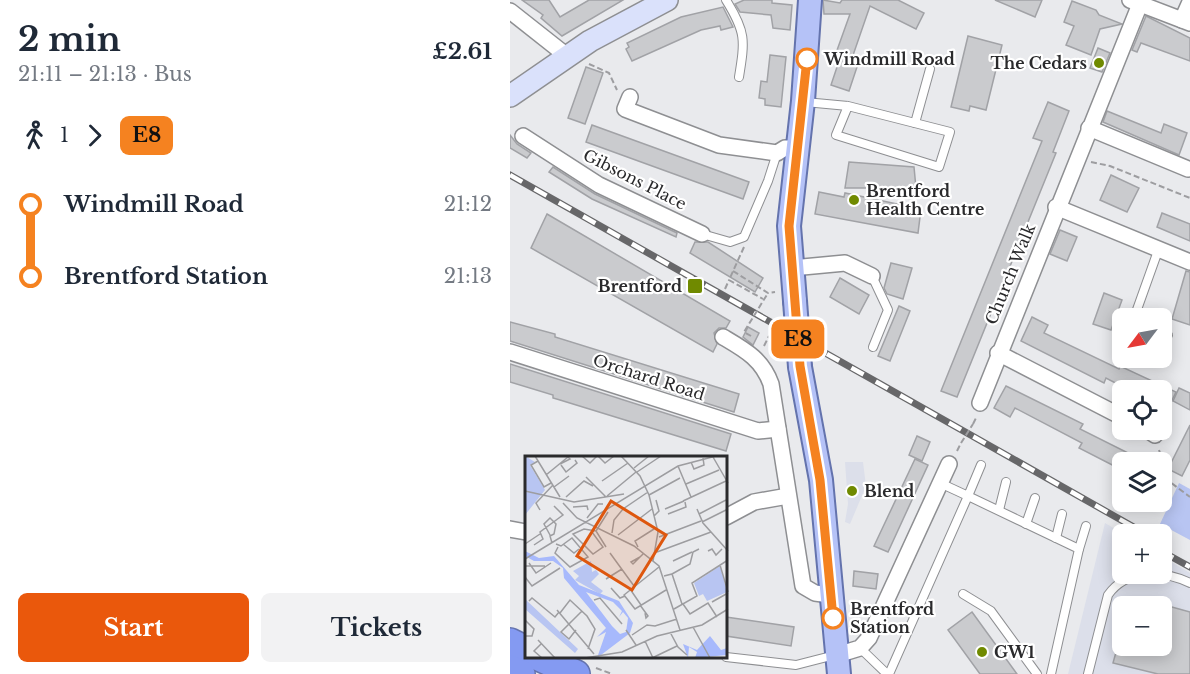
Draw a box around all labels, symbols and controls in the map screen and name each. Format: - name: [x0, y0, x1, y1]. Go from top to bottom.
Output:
- text: 2 min: [18, 19, 121, 60]
- text: £2.61: [432, 38, 492, 65]
- marker: Windmill Road: [796, 48, 818, 70]
- place label: Windmill Road: [823, 49, 955, 69]
- place label: The Cedars: [990, 53, 1087, 73]
- marker: The Cedars: [1092, 56, 1106, 70]
- text: 21:11 – 21:13 · Bus: [18, 62, 192, 86]
- icon: walk: [18, 119, 51, 152]
- icon: forward: [78, 119, 111, 152]
- text: E8: [132, 122, 161, 148]
- text: 1: [60, 123, 69, 147]
- street label: Gibsons Place: [580, 144, 690, 214]
- place label: Brentford Health Centre: [866, 181, 984, 219]
- text: Windmill Road: [64, 191, 244, 218]
- text: 21:12: [444, 192, 492, 216]
- marker: Brentford Health Centre: [847, 193, 861, 207]
- street label: Church Walk: [981, 221, 1039, 327]
- text: Brentford Station: [64, 263, 268, 290]
- text: 21:13: [444, 264, 492, 288]
- place label: Brentford: [598, 276, 682, 296]
- marker: Brentford: [686, 277, 704, 295]
- north arrow: [1112, 308, 1172, 368]
- map controls: [1112, 308, 1172, 656]
- line badge: E8: [771, 320, 825, 358]
- text: E8: [783, 326, 813, 352]
- street label: Orchard Road: [591, 349, 708, 405]
- button: locate: [1112, 380, 1172, 440]
- button: layers: [1112, 452, 1172, 512]
- inset map: [525, 456, 728, 659]
- place label: Blend: [864, 481, 914, 501]
- marker: Blend: [845, 484, 859, 498]
- button: +: [1112, 524, 1172, 584]
- button: Start: [18, 593, 249, 662]
- button: Tickets: [261, 593, 492, 662]
- button: −: [1112, 596, 1172, 656]
- place label: Brentford Station: [850, 599, 934, 637]
- marker: Brentford Station: [822, 607, 844, 629]
- place label: GW1: [994, 642, 1035, 662]
- marker: GW1: [975, 645, 989, 659]

